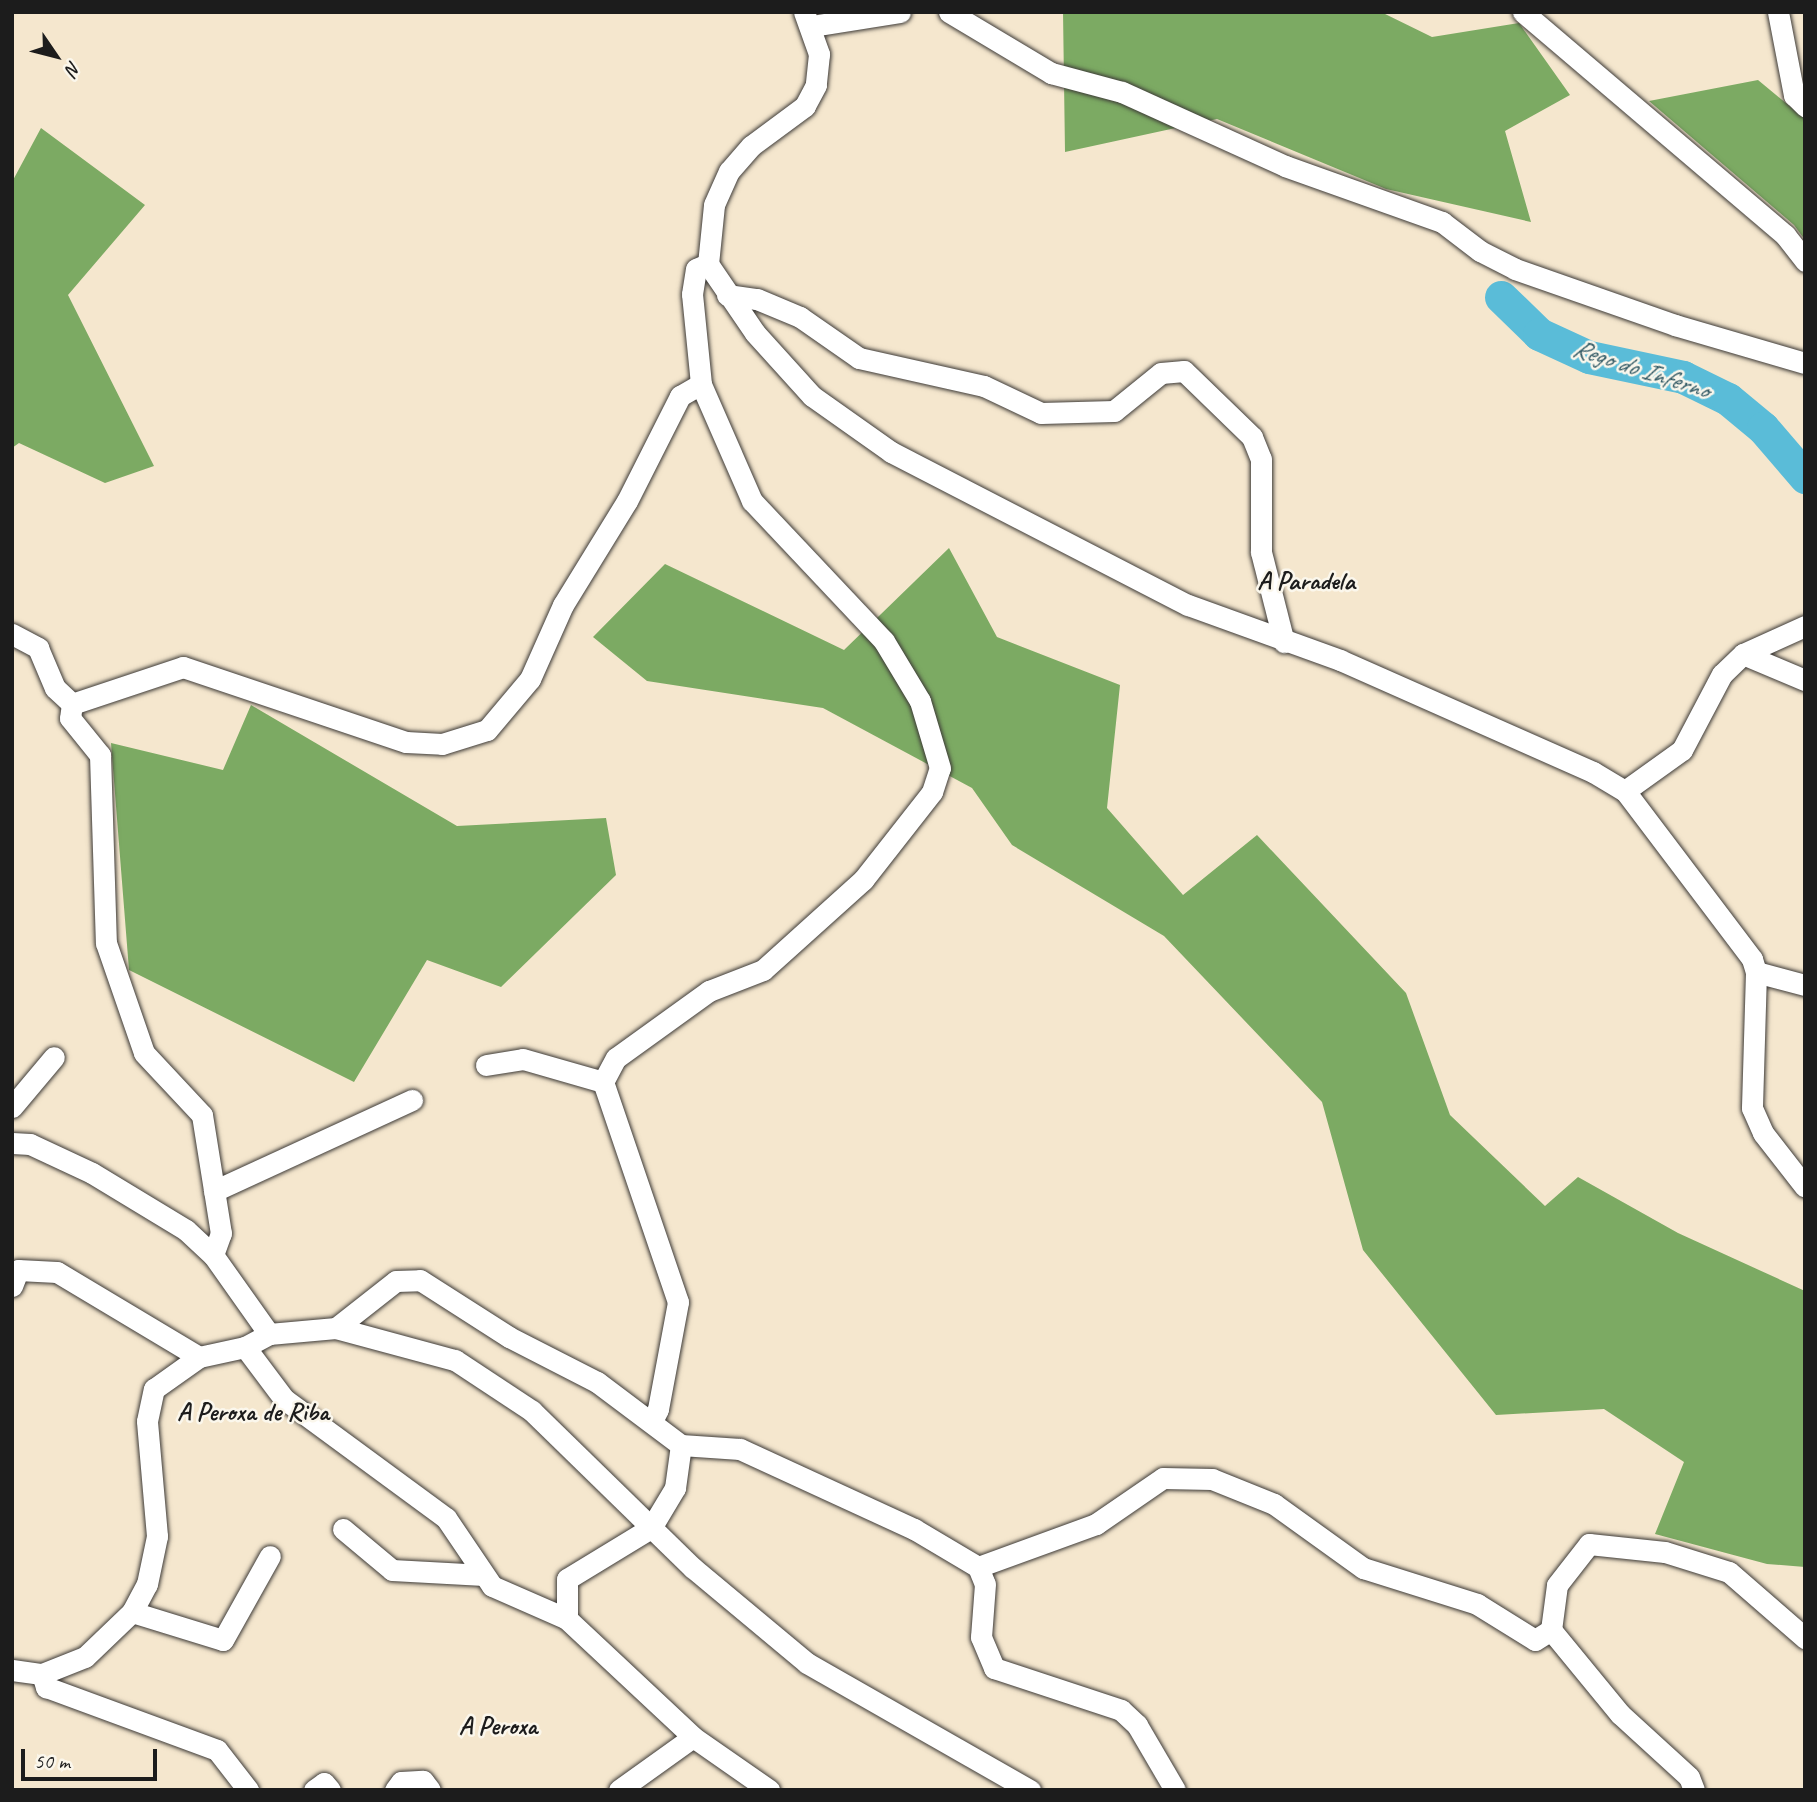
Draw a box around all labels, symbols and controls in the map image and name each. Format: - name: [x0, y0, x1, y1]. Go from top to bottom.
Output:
- north arrow: [21, 21, 91, 91]
- text: N: [60, 56, 86, 80]
- water label: Rego do Inferno: [1569, 332, 1713, 406]
- district label: A Paradela: [1257, 565, 1355, 597]
- district label: A Peroxa de Riba: [177, 1396, 329, 1428]
- district label: A Peroxa: [459, 1710, 537, 1742]
- scale bar: [24, 1736, 161, 1780]
- text: 50 m: [34, 1748, 70, 1774]

